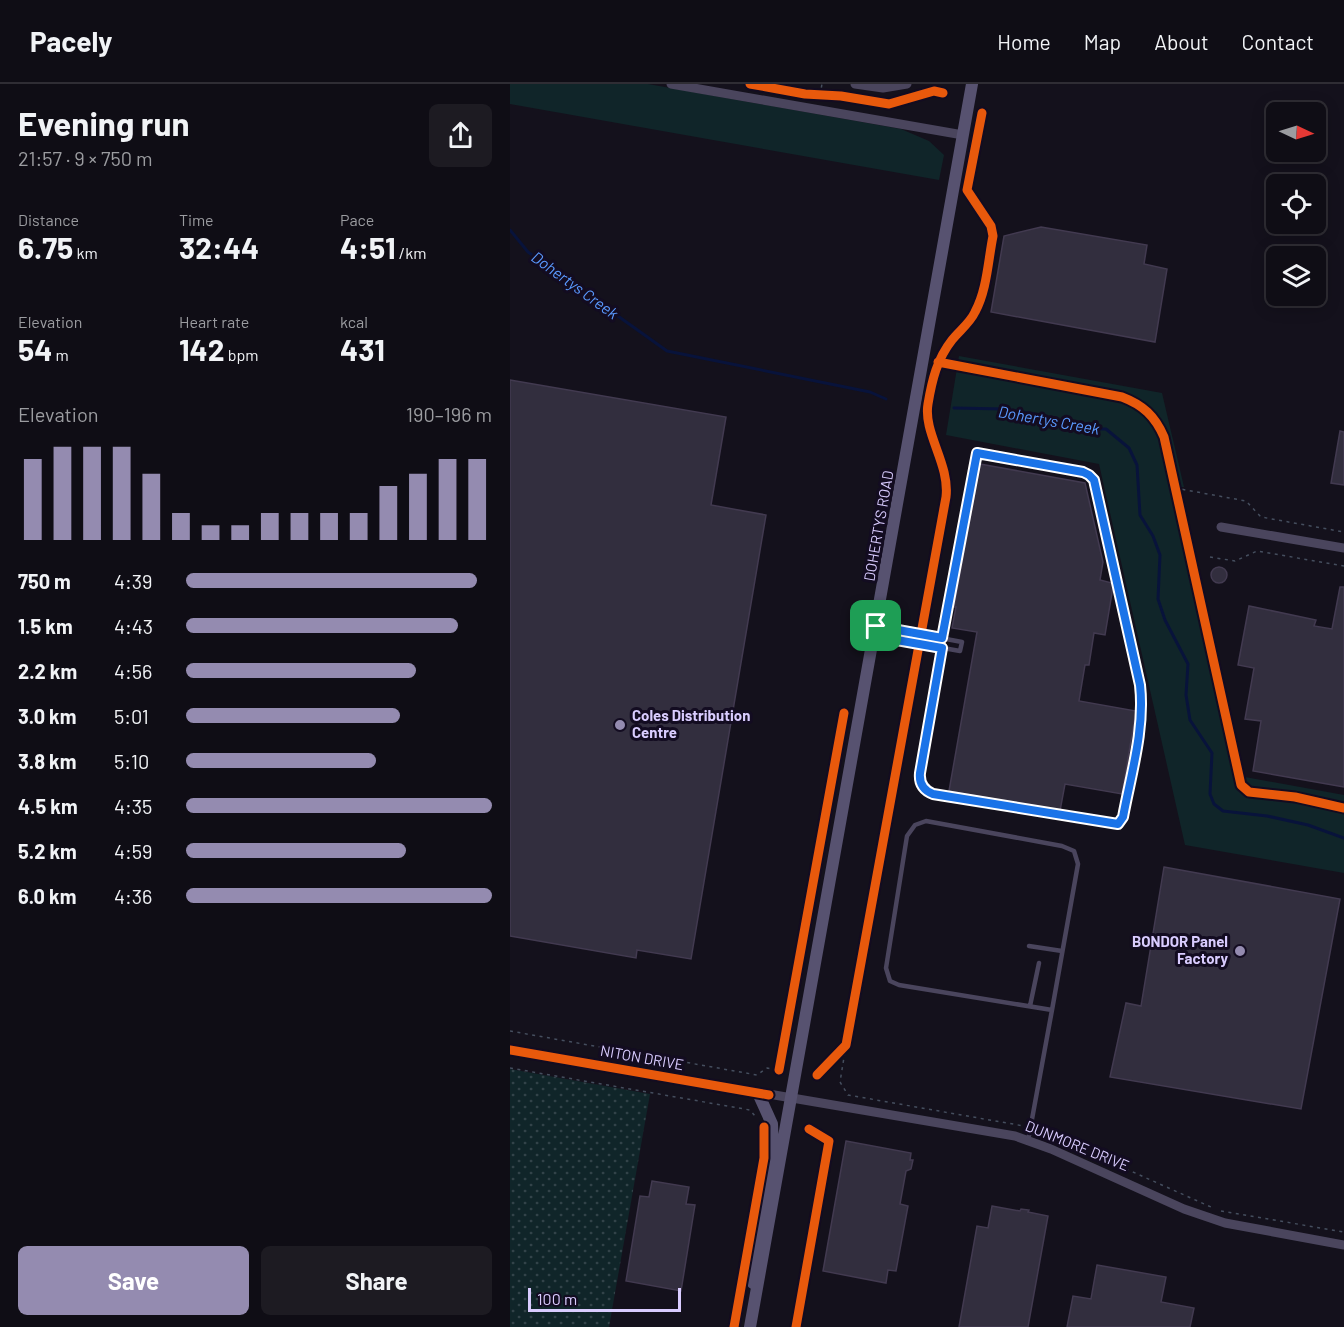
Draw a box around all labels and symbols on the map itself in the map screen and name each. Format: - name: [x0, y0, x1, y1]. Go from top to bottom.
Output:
- north arrow: [1266, 102, 1326, 162]
- water label: Dohertys Creek: [528, 247, 623, 323]
- water label: Dohertys Creek: [997, 401, 1101, 438]
- street label: DOHERTYS ROAD: [859, 469, 897, 583]
- pin: [850, 600, 901, 651]
- place label: Coles Distribution Centre: [632, 706, 750, 741]
- marker: Coles Distribution Centre: [613, 718, 627, 732]
- place label: BONDOR Panel Factory: [1132, 932, 1228, 967]
- marker: BONDOR Panel Factory: [1233, 944, 1247, 958]
- street label: NITON DRIVE: [599, 1041, 685, 1073]
- street label: DUNMORE DRIVE: [1023, 1116, 1132, 1174]
- scale bar: [528, 1285, 681, 1312]

